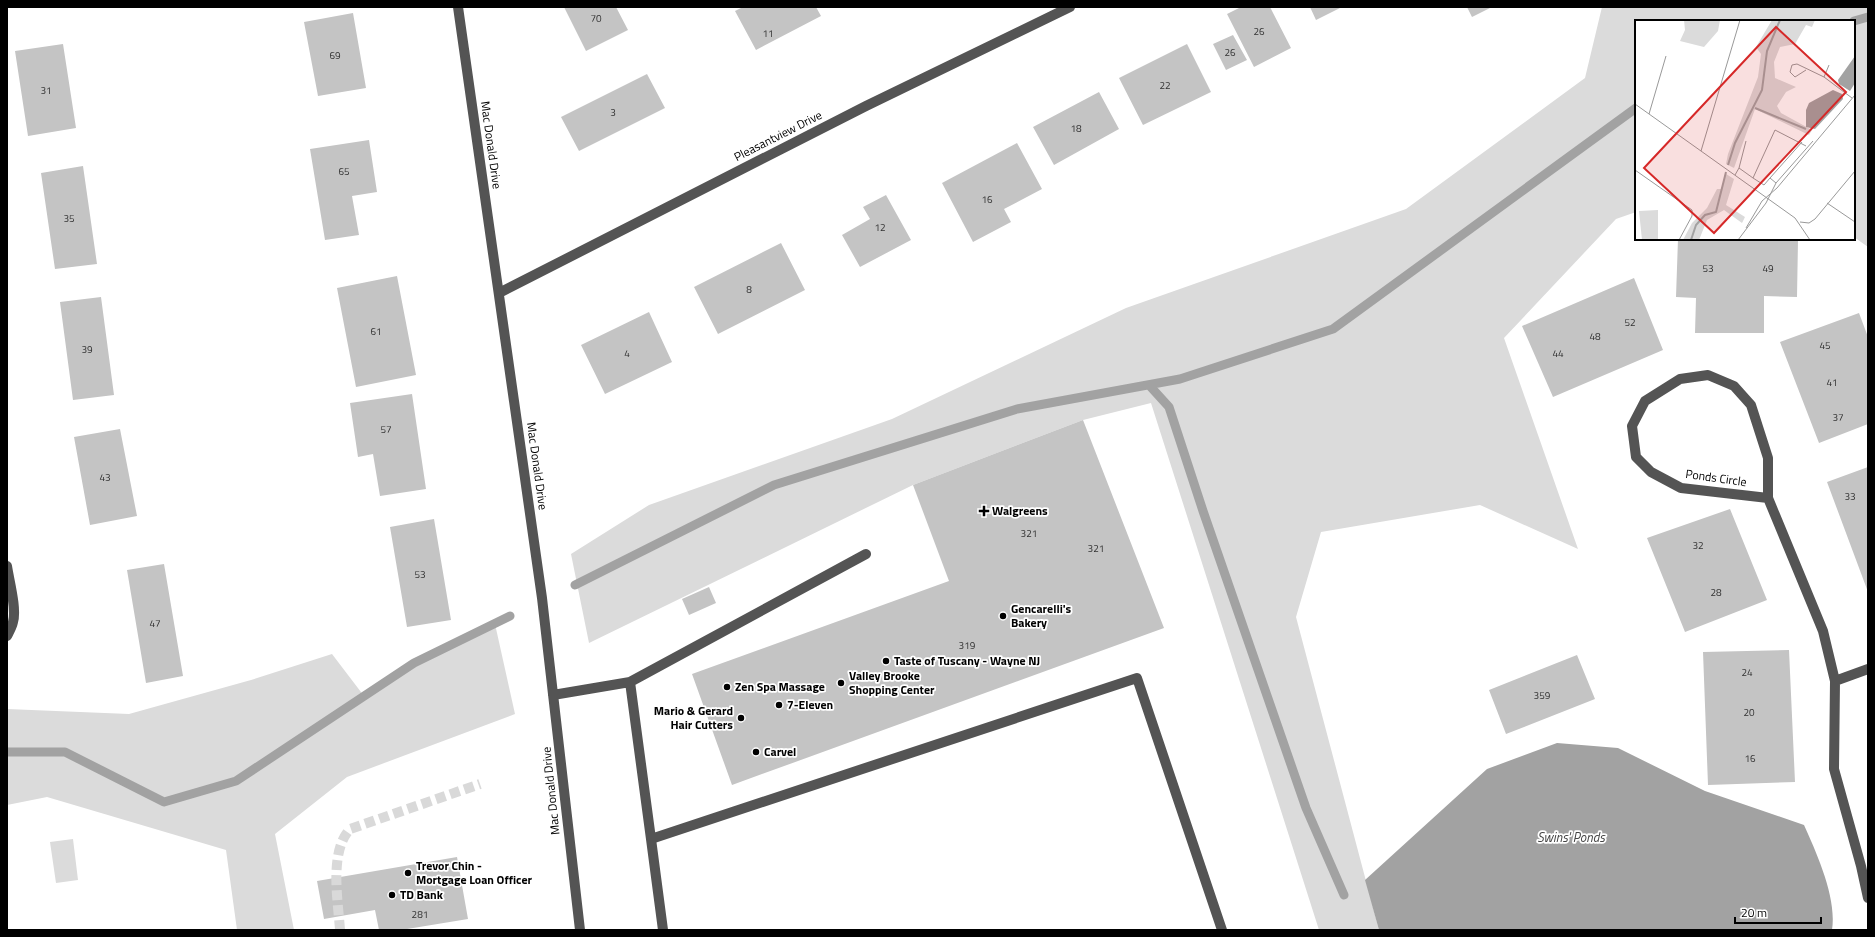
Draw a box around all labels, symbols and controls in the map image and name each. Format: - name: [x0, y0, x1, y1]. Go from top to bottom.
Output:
- house number: 70: [590, 11, 602, 26]
- inset map: [1635, 20, 1855, 240]
- house number: 26: [1253, 24, 1265, 39]
- house number: 11: [762, 26, 774, 41]
- house number: 26: [1224, 45, 1236, 60]
- house number: 69: [329, 48, 341, 63]
- house number: 22: [1159, 78, 1171, 93]
- house number: 31: [40, 83, 52, 98]
- street label: Mac Donald Drive: [476, 100, 507, 190]
- house number: 3: [610, 105, 616, 120]
- street label: Pleasantview Drive: [730, 105, 825, 166]
- house number: 18: [1070, 121, 1082, 136]
- house number: 65: [338, 164, 350, 179]
- house number: 16: [981, 192, 993, 207]
- house number: 35: [63, 211, 75, 226]
- house number: 12: [874, 220, 886, 235]
- house number: 53: [1702, 261, 1714, 276]
- house number: 49: [1762, 261, 1774, 276]
- house number: 8: [746, 282, 752, 297]
- house number: 52: [1624, 315, 1636, 330]
- house number: 61: [370, 324, 382, 339]
- house number: 48: [1589, 329, 1601, 344]
- house number: 45: [1819, 338, 1831, 353]
- house number: 39: [81, 342, 93, 357]
- house number: 4: [624, 346, 630, 361]
- house number: 44: [1552, 346, 1564, 361]
- house number: 41: [1826, 375, 1838, 390]
- house number: 37: [1832, 410, 1844, 425]
- street label: Mac Donald Drive: [522, 421, 553, 511]
- house number: 57: [380, 422, 392, 437]
- street label: Ponds Circle: [1684, 464, 1748, 491]
- house number: 43: [99, 470, 111, 485]
- house number: 33: [1844, 489, 1856, 504]
- place label: Walgreens: [992, 501, 1048, 520]
- marker: Walgreens: [979, 506, 989, 516]
- house number: 321: [1021, 526, 1037, 541]
- house number: 32: [1692, 538, 1704, 553]
- house number: 321: [1088, 541, 1104, 556]
- house number: 53: [414, 567, 426, 582]
- house number: 28: [1710, 585, 1722, 600]
- place label: Gencarelli's Bakery: [1011, 599, 1072, 632]
- marker: Gencarelli's Bakery: [998, 611, 1008, 621]
- house number: 47: [149, 616, 161, 631]
- house number: 319: [959, 638, 976, 653]
- place label: Taste of Tuscany - Wayne NJ: [894, 651, 1040, 670]
- marker: Taste of Tuscany - Wayne NJ: [881, 656, 891, 666]
- house number: 24: [1741, 665, 1753, 680]
- place label: Valley Brooke Shopping Center: [849, 666, 935, 699]
- place label: Zen Spa Massage: [735, 677, 825, 696]
- marker: Valley Brooke Shopping Center: [836, 678, 846, 688]
- marker: Zen Spa Massage: [722, 682, 732, 692]
- house number: 359: [1534, 688, 1551, 703]
- place label: 7-Eleven: [787, 695, 833, 714]
- marker: 7-Eleven: [774, 700, 784, 710]
- place label: Mario & Gerard Hair Cutters: [654, 701, 733, 734]
- house number: 20: [1743, 705, 1755, 720]
- marker: Mario & Gerard Hair Cutters: [736, 713, 746, 723]
- place label: Carvel: [764, 742, 796, 761]
- street label: Mac Donald Drive: [536, 746, 565, 836]
- marker: Carvel: [751, 747, 761, 757]
- house number: 16: [1744, 751, 1756, 766]
- water label: Swins' Ponds: [1537, 827, 1606, 847]
- place label: Trevor Chin - Mortgage Loan Officer: [416, 856, 533, 889]
- marker: Trevor Chin - Mortgage Loan Officer: [403, 868, 413, 878]
- place label: TD Bank: [400, 885, 444, 904]
- marker: TD Bank: [387, 890, 397, 900]
- scale bar: [1735, 899, 1821, 925]
- text: 20 m: [1741, 903, 1767, 922]
- house number: 281: [412, 907, 428, 922]

